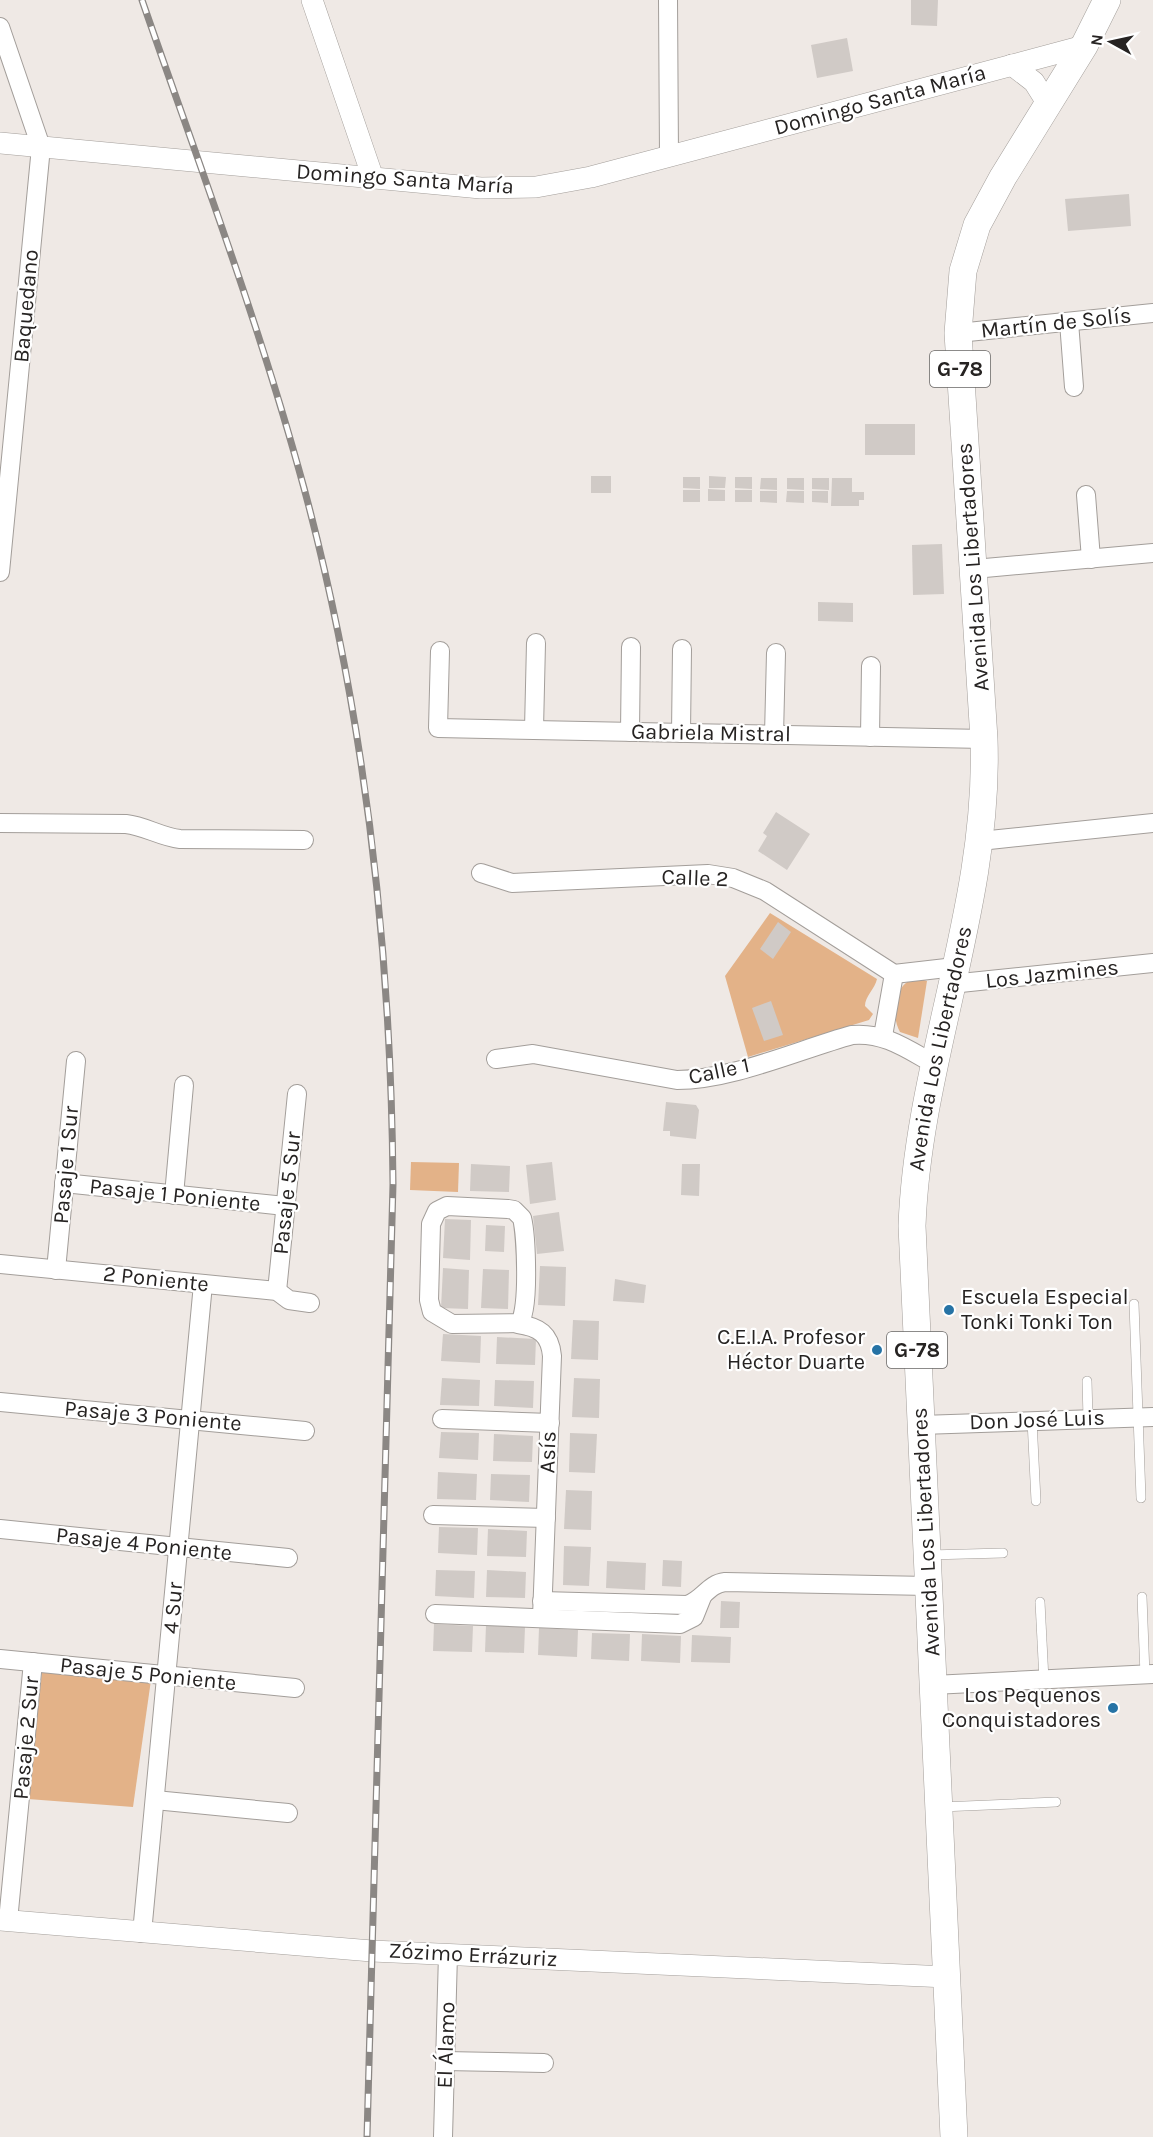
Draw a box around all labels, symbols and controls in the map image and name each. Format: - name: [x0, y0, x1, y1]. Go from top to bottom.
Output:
- north arrow: [1081, 12, 1141, 72]
- text: N: [1086, 33, 1107, 47]
- street label: Domingo Santa María: [771, 59, 989, 141]
- street label: Domingo Santa María: [295, 158, 515, 200]
- street label: Baquedano: [8, 248, 44, 364]
- street label: Martín de Solís: [979, 302, 1133, 344]
- road number: G-78: [930, 351, 990, 387]
- street label: Avenida Los Libertadores: [951, 442, 995, 692]
- street label: Gabriela Mistral: [631, 719, 791, 747]
- street label: Calle 2: [661, 864, 729, 892]
- street label: Avenida Los Libertadores: [903, 924, 977, 1172]
- street label: Los Jazmines: [984, 954, 1120, 994]
- street label: Calle 1: [686, 1052, 752, 1090]
- street label: Pasaje 1 Sur: [48, 1105, 84, 1225]
- street label: Pasaje 5 Sur: [268, 1130, 306, 1256]
- street label: Pasaje 1 Poniente: [88, 1173, 262, 1217]
- street label: 2 Poniente: [102, 1261, 210, 1297]
- place label: Escuela Especial Tonki Tonki Ton: [961, 1284, 1129, 1335]
- marker: Escuela Especial Tonki Tonki Ton: [942, 1303, 956, 1317]
- place label: C.E.I.A. Profesor Héctor Duarte: [717, 1324, 865, 1375]
- road number: G-78: [887, 1332, 947, 1368]
- marker: C.E.I.A. Profesor Héctor Duarte: [870, 1343, 884, 1357]
- street label: Pasaje 3 Poniente: [63, 1395, 243, 1437]
- street label: Don José Luis: [969, 1405, 1105, 1435]
- street label: Avenida Los Libertadores: [906, 1407, 946, 1657]
- street label: Asís: [534, 1430, 562, 1474]
- street label: Pasaje 4 Poniente: [55, 1522, 233, 1566]
- street label: 4 Sur: [158, 1581, 188, 1635]
- street label: Pasaje 5 Poniente: [59, 1652, 237, 1696]
- street label: Pasaje 2 Sur: [8, 1675, 44, 1801]
- place label: Los Pequenos Conquistadores: [942, 1682, 1101, 1733]
- marker: Los Pequenos Conquistadores: [1106, 1701, 1120, 1715]
- street label: Zózimo Errázuriz: [388, 1938, 558, 1972]
- street label: El Álamo: [430, 2001, 461, 2089]

